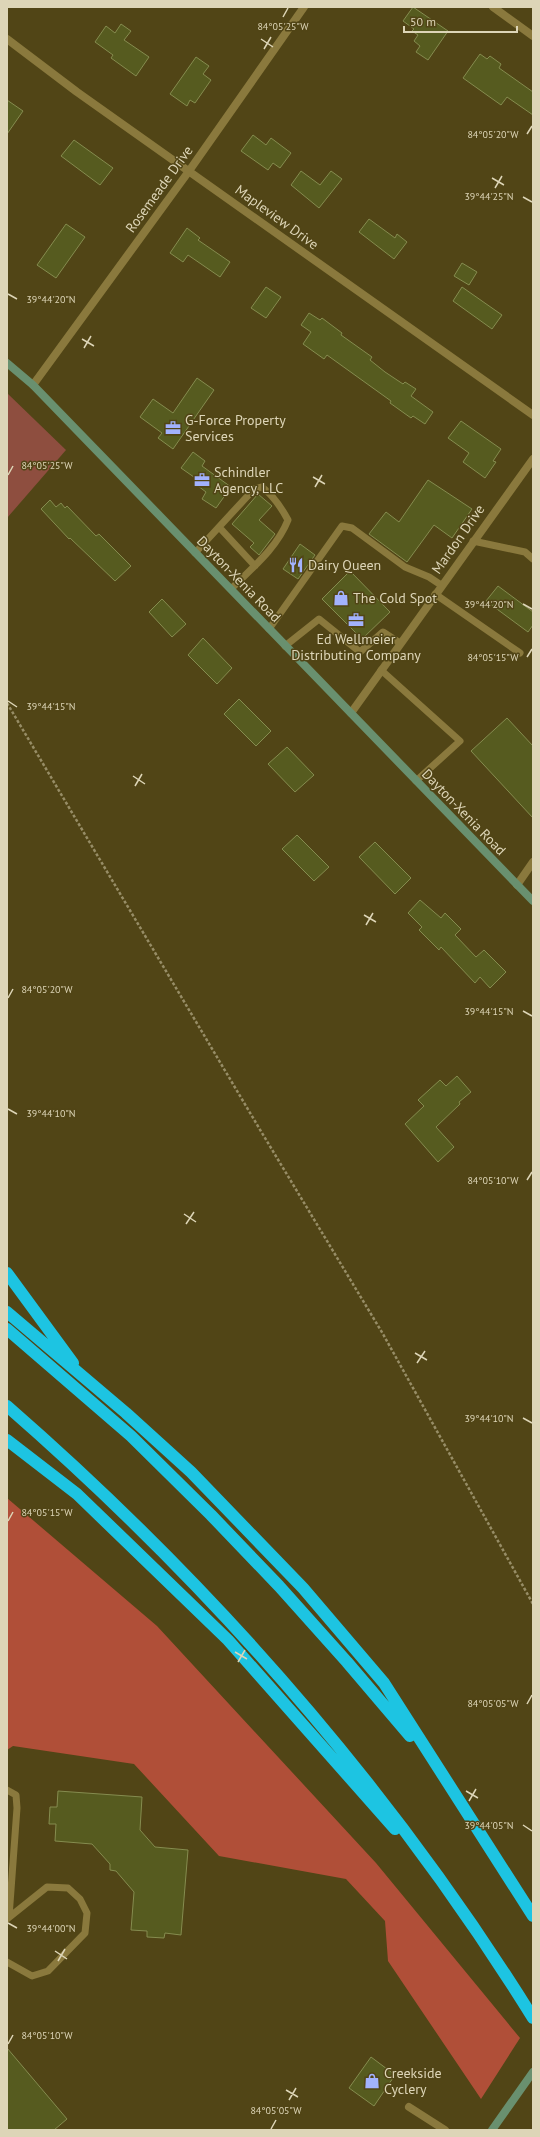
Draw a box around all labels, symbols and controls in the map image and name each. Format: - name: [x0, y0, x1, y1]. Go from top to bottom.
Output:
- scale bar: [404, 8, 517, 34]
- text: 50 m: [410, 14, 436, 29]
- text: 84°05'25"W: [257, 20, 309, 33]
- text: 84°05'20"W: [467, 128, 519, 141]
- street label: Rosemeade Drive: [121, 142, 197, 236]
- street label: Mapleview Drive: [232, 181, 322, 253]
- text: 39°44'25"N: [464, 190, 514, 203]
- text: 39°44'20"N: [26, 293, 76, 306]
- place label: G-Force Property Services: [185, 411, 286, 445]
- office icon: G-Force Property Services: [164, 419, 182, 437]
- text: 84°05'25"W: [21, 459, 73, 472]
- place label: Schindler Agency, LLC: [214, 463, 283, 497]
- office icon: Schindler Agency, LLC: [193, 471, 211, 489]
- street label: Mardon Drive: [428, 501, 488, 577]
- street label: Dayton-Xenia Road: [193, 532, 285, 626]
- restaurant icon: Dairy Queen: [287, 556, 305, 574]
- place label: Dairy Queen: [308, 556, 381, 574]
- shop icon: The Cold Spot: [332, 589, 350, 607]
- place label: The Cold Spot: [353, 589, 437, 607]
- text: 39°44'20"N: [464, 598, 514, 611]
- office icon: Ed Wellmeier Distributing Company: [347, 611, 365, 629]
- place label: Ed Wellmeier Distributing Company: [291, 630, 421, 664]
- text: 84°05'15"W: [467, 651, 519, 664]
- text: 39°44'15"N: [26, 700, 76, 713]
- street label: Dayton-Xenia Road: [418, 765, 510, 859]
- text: 84°05'20"W: [21, 983, 73, 996]
- text: 39°44'15"N: [464, 1005, 514, 1018]
- text: 39°44'10"N: [26, 1107, 76, 1120]
- text: 84°05'10"W: [467, 1174, 519, 1187]
- text: 39°44'10"N: [464, 1412, 514, 1425]
- text: 84°05'15"W: [21, 1506, 73, 1519]
- text: 84°05'05"W: [467, 1697, 519, 1710]
- text: 39°44'05"N: [464, 1819, 514, 1832]
- text: 39°44'00"N: [26, 1922, 76, 1935]
- text: 84°05'10"W: [21, 2029, 73, 2042]
- place label: Creekside Cyclery: [384, 2064, 442, 2098]
- shop icon: Creekside Cyclery: [363, 2072, 381, 2090]
- text: 84°05'05"W: [250, 2104, 302, 2117]

